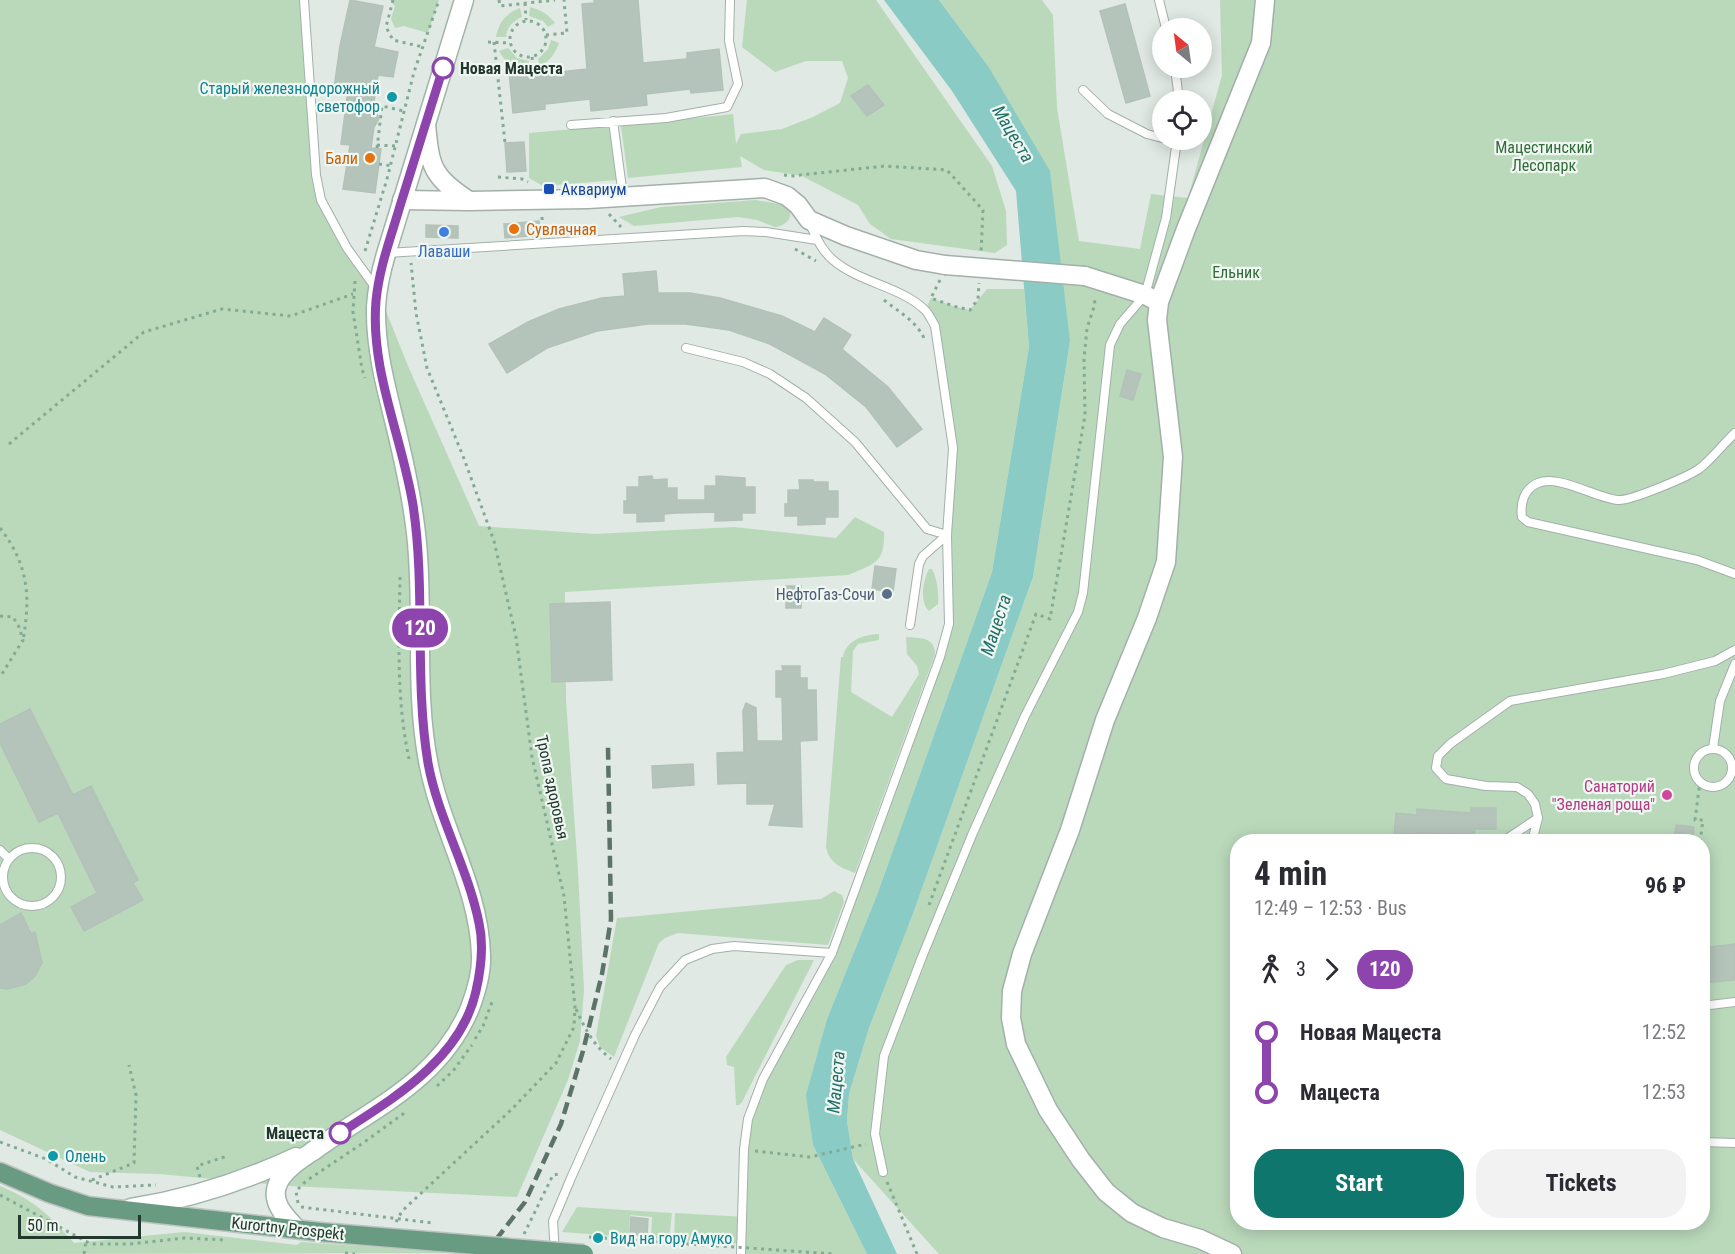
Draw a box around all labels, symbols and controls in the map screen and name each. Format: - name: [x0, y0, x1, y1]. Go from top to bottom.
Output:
- north arrow: [1152, 18, 1212, 78]
- map controls: [1152, 18, 1212, 150]
- marker: Новая Мацеста: [432, 57, 454, 79]
- place label: Новая Мацеста: [460, 59, 563, 78]
- place label: Старый железнодорожный светофор: [199, 79, 380, 116]
- marker: Старый железнодорожный светофор: [385, 90, 399, 104]
- button: locate: [1152, 90, 1212, 150]
- water label: Мацеста: [988, 101, 1039, 166]
- park label: Мацестинский Лесопарк: [1495, 138, 1593, 175]
- place label: Бали: [325, 149, 358, 168]
- marker: Бали: [363, 151, 377, 165]
- place label: Аквариум: [561, 180, 627, 199]
- marker: Аквариум: [542, 182, 556, 196]
- place label: Сувлачная: [526, 220, 597, 239]
- marker: Сувлачная: [507, 222, 521, 236]
- marker: Лаваши: [437, 225, 451, 239]
- place label: Лаваши: [418, 242, 470, 261]
- park label: Ельник: [1212, 263, 1260, 282]
- place label: НефтоГаз-Сочи: [776, 585, 875, 604]
- marker: НефтоГаз-Сочи: [880, 587, 894, 601]
- water label: Мацеста: [976, 592, 1015, 658]
- line badge: 120: [386, 608, 454, 648]
- text: 120: [404, 616, 436, 640]
- street label: Тропа здоровья: [532, 733, 573, 841]
- place label: Санаторий "Зеленая роща": [1551, 777, 1655, 814]
- marker: Санаторий "Зеленая роща": [1660, 788, 1674, 802]
- text: 4 min: [1254, 854, 1327, 893]
- text: 96 ₽: [1645, 873, 1686, 898]
- text: 12:49 – 12:53 · Bus: [1254, 896, 1407, 920]
- icon: walk: [1254, 953, 1287, 986]
- icon: forward: [1315, 953, 1348, 986]
- text: 3: [1296, 957, 1306, 981]
- text: 120: [1369, 957, 1401, 981]
- text: Новая Мацеста: [1300, 1020, 1441, 1045]
- text: 12:52: [1642, 1020, 1686, 1044]
- water label: Мацеста: [822, 1050, 849, 1114]
- text: Мацеста: [1300, 1080, 1380, 1105]
- text: 12:53: [1642, 1080, 1686, 1104]
- marker: Мацеста: [329, 1122, 351, 1144]
- place label: Мацеста: [266, 1124, 324, 1143]
- place label: Олень: [65, 1147, 106, 1166]
- marker: Олень: [46, 1149, 60, 1163]
- button: Start: [1254, 1149, 1464, 1218]
- button: Tickets: [1476, 1149, 1686, 1218]
- scale bar: [18, 1212, 141, 1240]
- street label: Kurortny Prospekt: [231, 1213, 346, 1244]
- text: 50 m: [27, 1216, 59, 1235]
- place label: Вид на гору Амуко: [610, 1229, 732, 1248]
- marker: Вид на гору Амуко: [591, 1231, 605, 1245]

